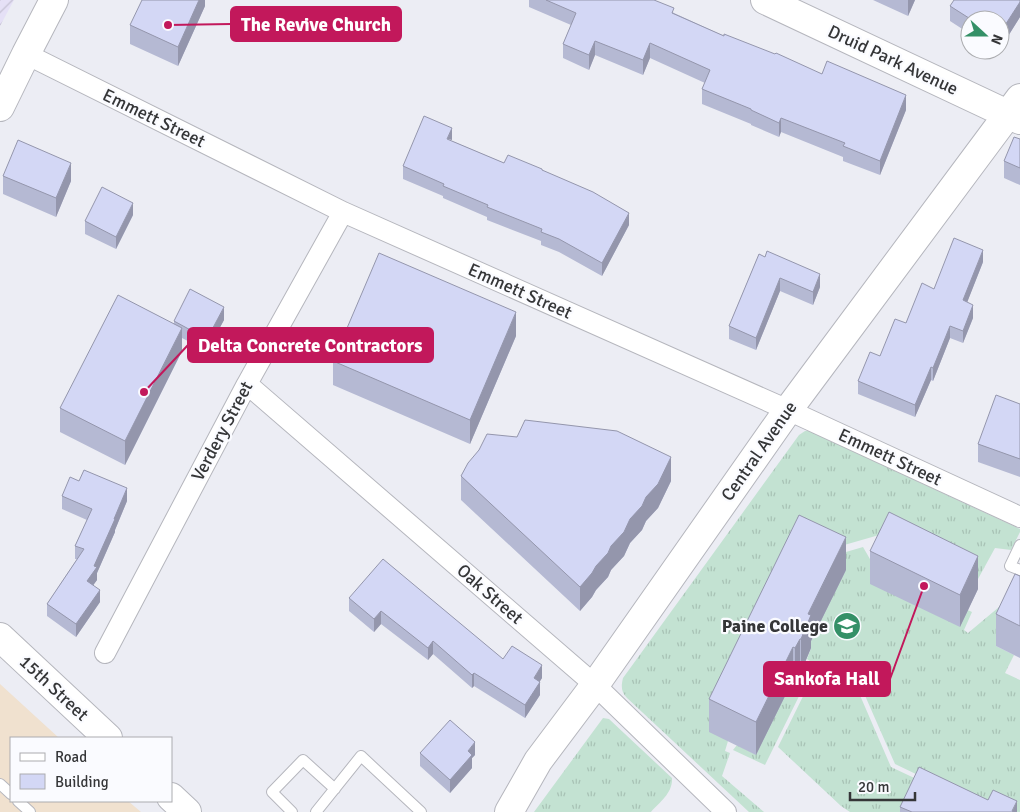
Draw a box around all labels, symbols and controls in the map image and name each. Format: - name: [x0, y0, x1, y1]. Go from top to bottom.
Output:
- callout: The Revive Church: [231, 7, 401, 41]
- north arrow: [960, 10, 1010, 60]
- text: The Revive Church: [241, 13, 391, 37]
- street label: Druid Park Avenue: [824, 20, 962, 100]
- text: N: [987, 32, 1006, 47]
- street label: Emmett Street: [99, 84, 209, 152]
- street label: Emmett Street: [465, 258, 575, 324]
- callout: Delta Concrete Contractors: [188, 328, 433, 362]
- text: Delta Concrete Contractors: [198, 334, 422, 358]
- street label: Verdery Street: [187, 377, 257, 485]
- street label: Central Avenue: [716, 397, 802, 505]
- street label: Emmett Street: [835, 423, 945, 491]
- street label: Oak Street: [452, 559, 528, 629]
- school or university icon: Paine College: [832, 611, 862, 641]
- place label: Paine College: [722, 615, 828, 637]
- street label: 15th Street: [15, 650, 93, 726]
- callout: Sankofa Hall: [764, 662, 890, 696]
- text: Sankofa Hall: [774, 667, 880, 691]
- legend: [10, 737, 172, 802]
- text: Road: [55, 748, 87, 766]
- scale bar: [850, 770, 915, 802]
- text: Building: [55, 773, 109, 791]
- text: 20 m: [858, 778, 889, 796]

